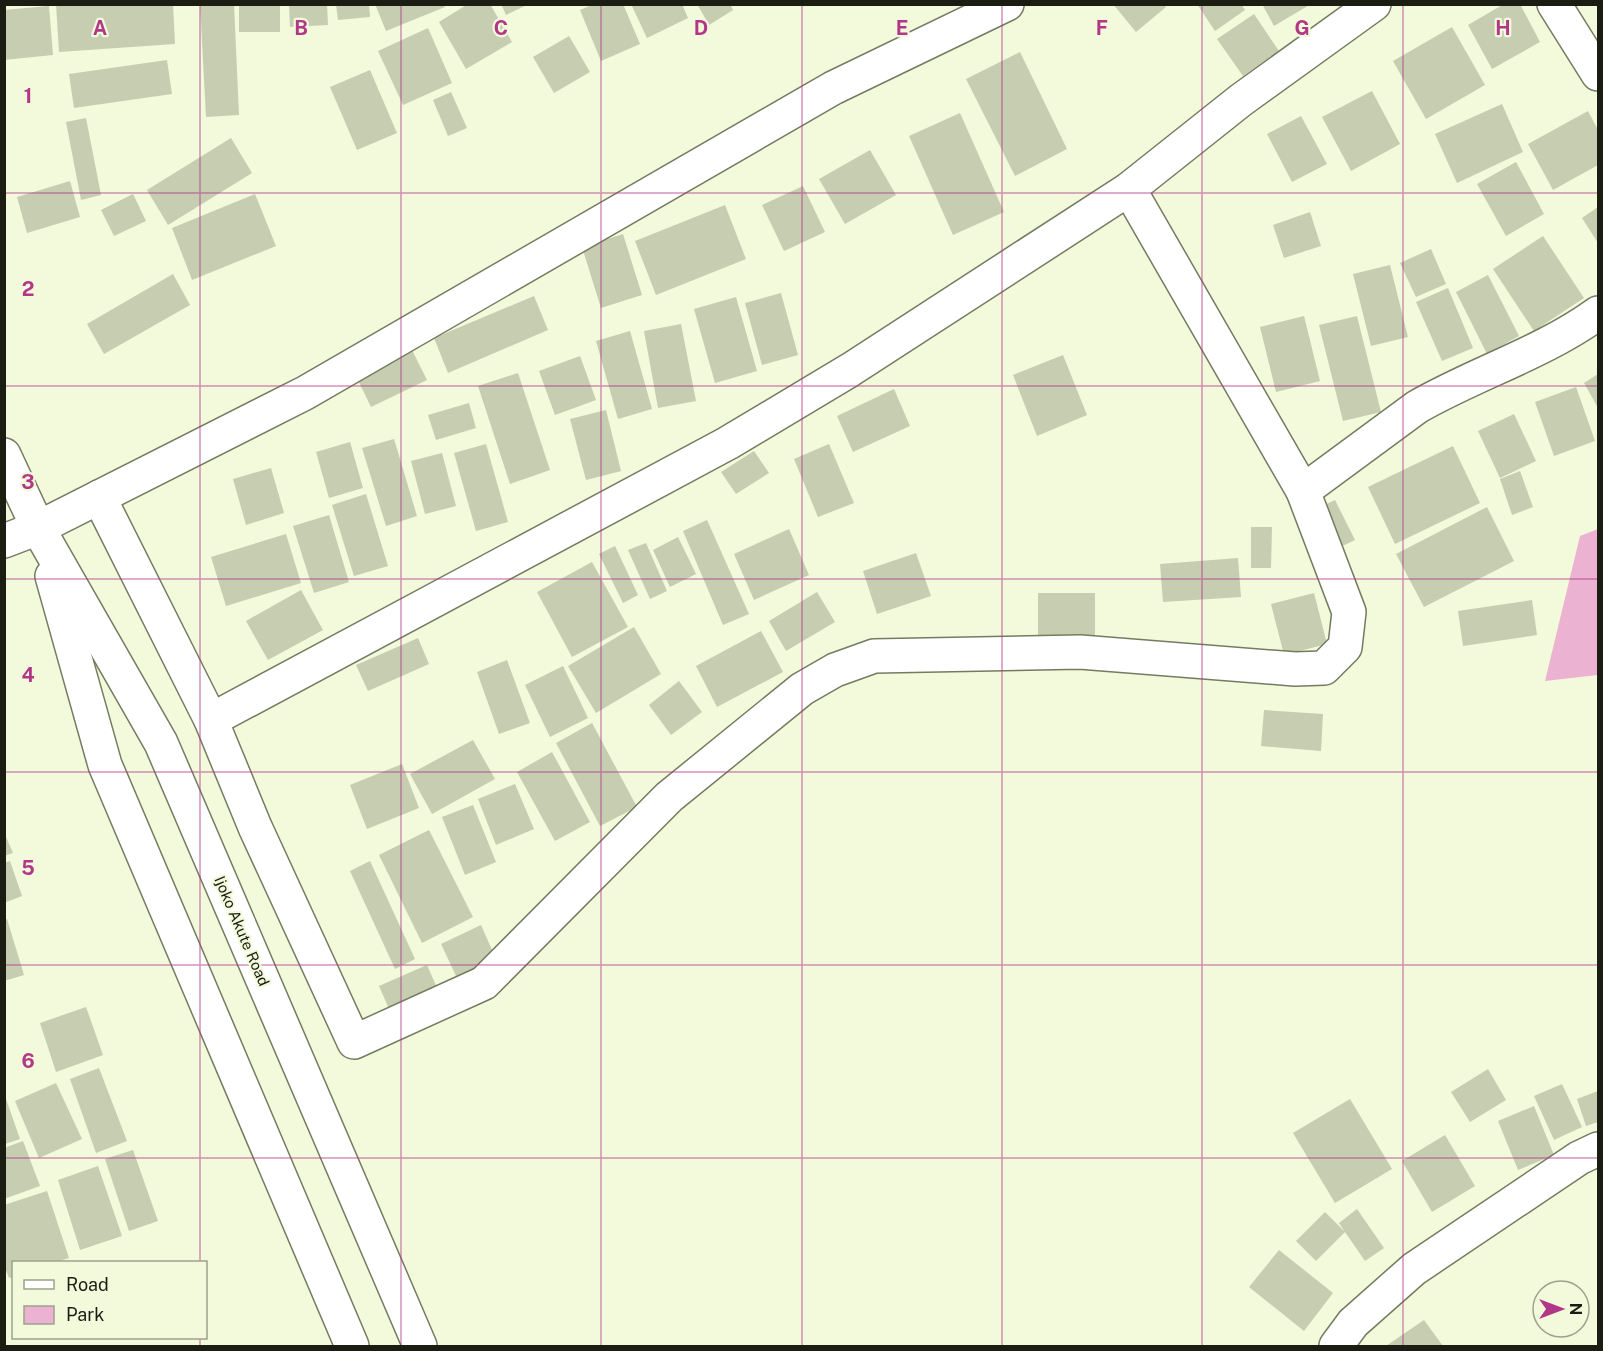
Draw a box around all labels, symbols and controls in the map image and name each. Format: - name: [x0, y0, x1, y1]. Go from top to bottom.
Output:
- text: A: [93, 16, 107, 40]
- text: B: [294, 16, 308, 40]
- text: C: [494, 16, 508, 40]
- text: D: [694, 16, 708, 40]
- text: E: [896, 16, 908, 40]
- text: F: [1096, 16, 1108, 40]
- text: G: [1294, 16, 1310, 40]
- text: H: [1495, 16, 1511, 40]
- text: 1: [24, 84, 32, 108]
- text: 2: [22, 277, 34, 301]
- text: 3: [21, 470, 35, 494]
- text: 4: [21, 663, 35, 687]
- text: 5: [21, 856, 35, 880]
- street label: Ijoko Akute Road: [211, 874, 273, 988]
- text: 6: [21, 1049, 35, 1073]
- legend: [12, 1261, 207, 1339]
- text: Road: [66, 1274, 109, 1295]
- north arrow: [1531, 1279, 1591, 1339]
- text: N: [1566, 1303, 1585, 1315]
- text: Park: [66, 1304, 104, 1325]

